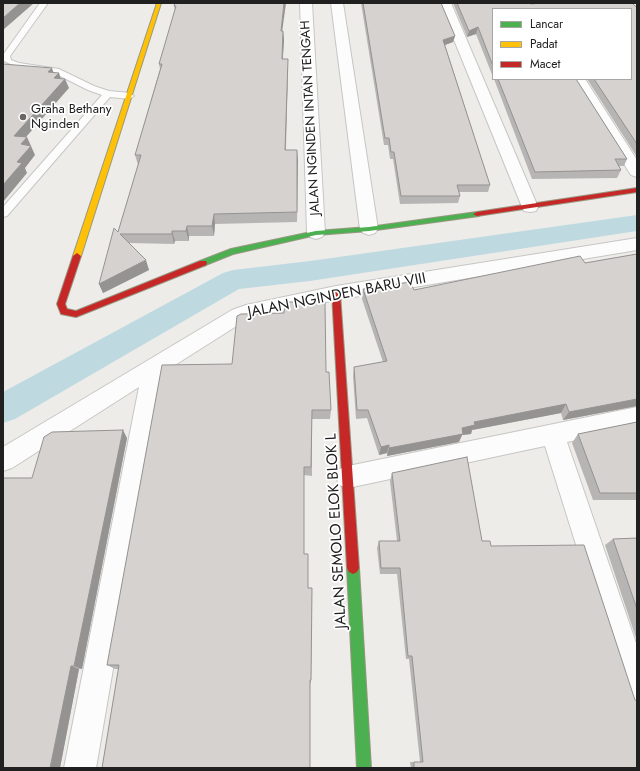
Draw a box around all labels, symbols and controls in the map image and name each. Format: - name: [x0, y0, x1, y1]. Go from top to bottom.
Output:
- legend: [492, 8, 632, 80]
- text: Lancar: [530, 15, 563, 33]
- street label: JALAN NGINDEN INTAN TENGAH: [298, 20, 324, 216]
- text: Padat: [530, 35, 557, 53]
- text: Macet: [530, 55, 560, 73]
- place label: Graha Bethany Nginden: [31, 102, 111, 133]
- marker: Graha Bethany Nginden: [18, 112, 28, 122]
- street label: JALAN NGINDEN BARU VIII: [246, 270, 428, 322]
- street label: JALAN SEMOLO ELOK BLOK L: [323, 433, 351, 629]

